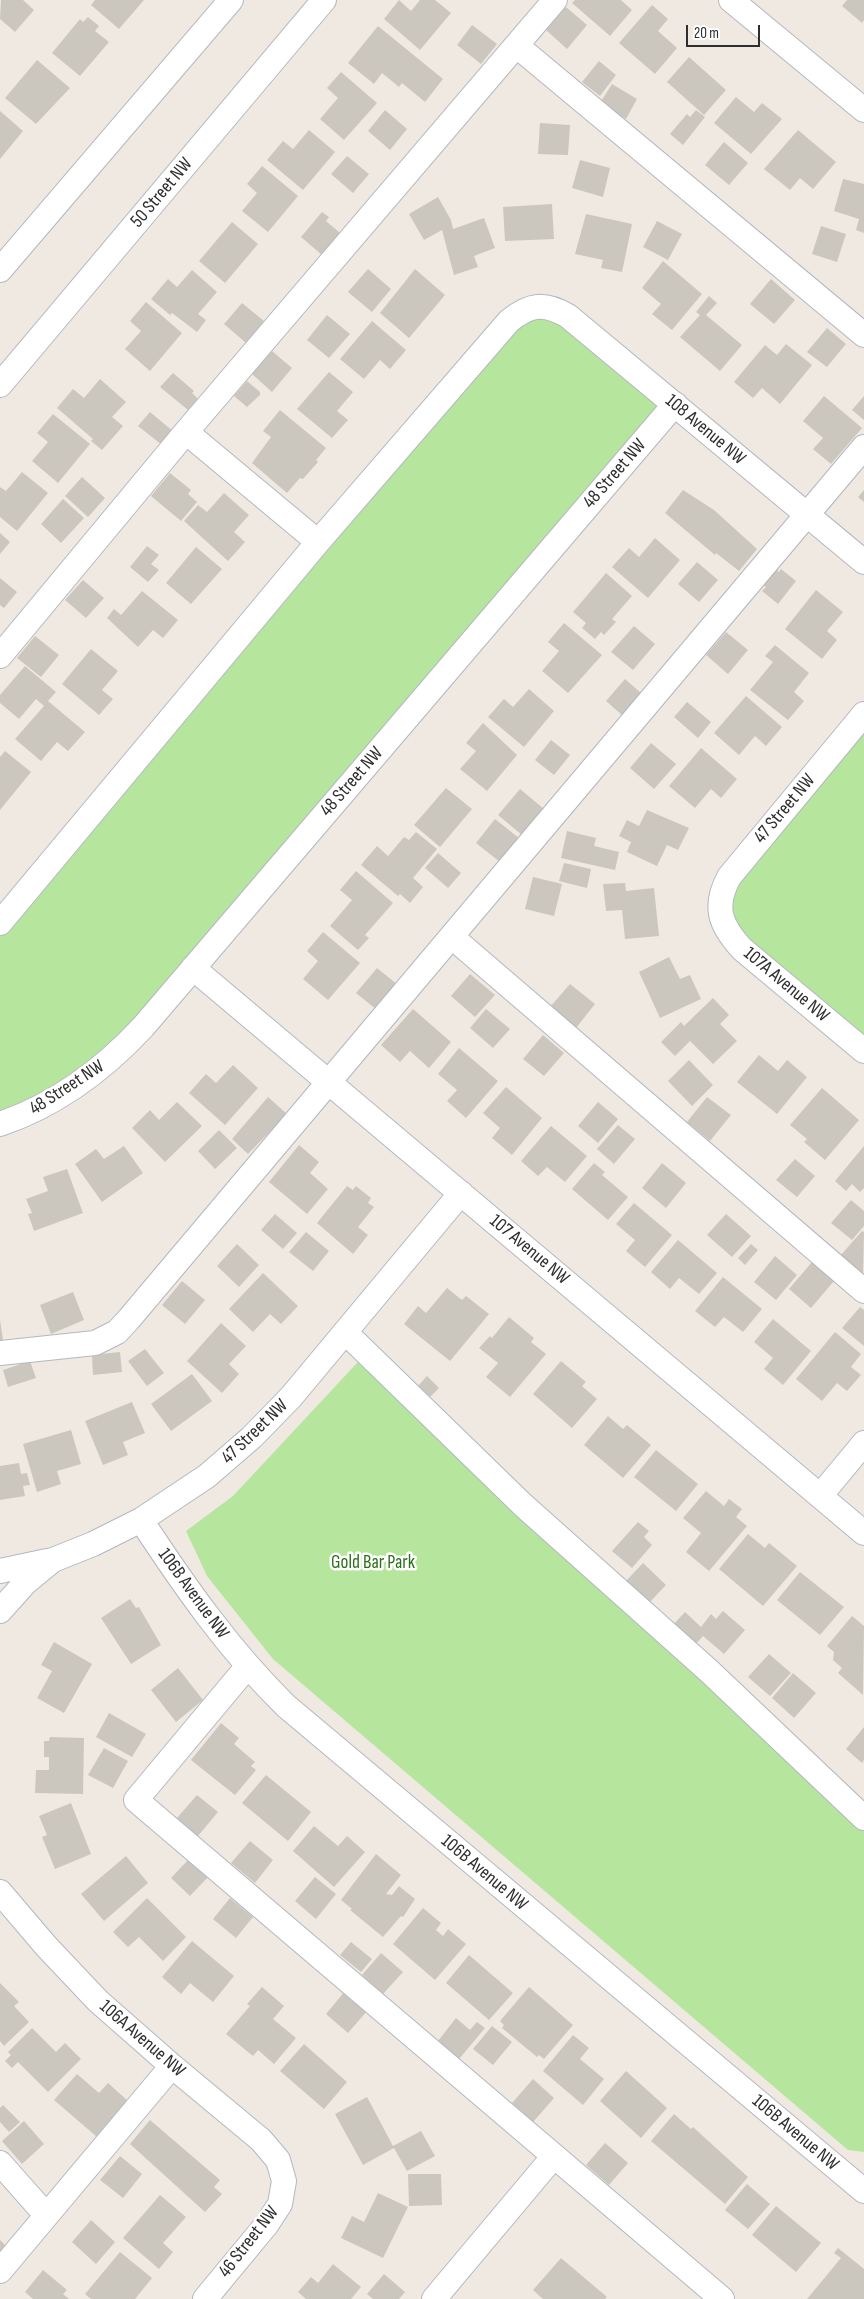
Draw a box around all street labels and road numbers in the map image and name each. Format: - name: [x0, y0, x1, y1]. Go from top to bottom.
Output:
- street label: 50 Street NW: [126, 153, 198, 233]
- street label: 108 Avenue NW: [660, 390, 750, 470]
- street label: 48 Street NW: [579, 435, 651, 513]
- street label: 48 Street NW: [316, 743, 388, 821]
- street label: 47 Street NW: [749, 770, 821, 848]
- street label: 107A Avenue NW: [738, 943, 834, 1027]
- street label: 48 Street NW: [25, 1055, 109, 1121]
- street label: 107 Avenue NW: [484, 1210, 574, 1290]
- street label: 47 Street NW: [217, 1395, 293, 1469]
- street label: 106B Avenue NW: [152, 1544, 234, 1644]
- street label: 106B Avenue NW: [436, 1830, 532, 1916]
- street label: 106A Avenue NW: [94, 1996, 190, 2082]
- street label: 106B Avenue NW: [747, 2090, 843, 2176]
- street label: 46 Street NW: [214, 2202, 284, 2282]

